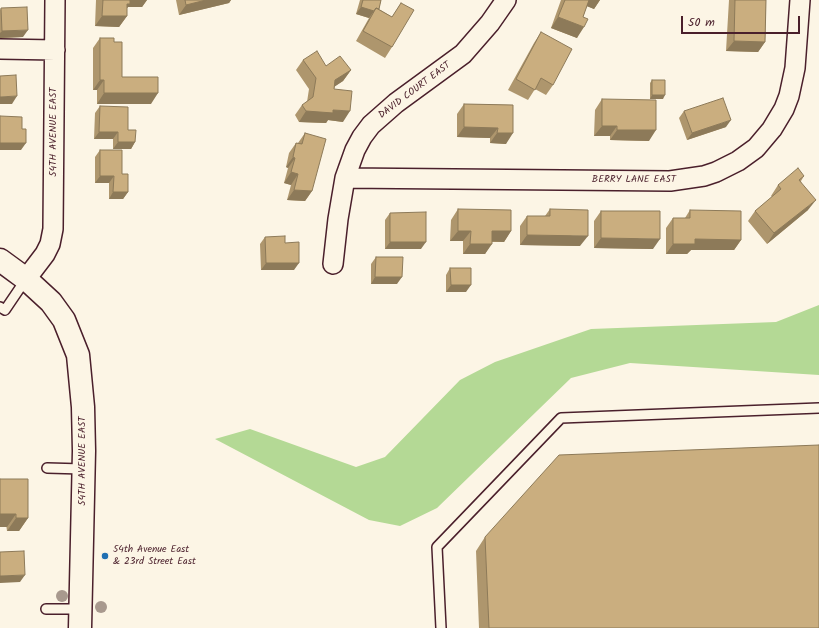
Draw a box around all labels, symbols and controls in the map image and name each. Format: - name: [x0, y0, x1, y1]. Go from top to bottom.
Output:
- scale bar: [683, 8, 802, 34]
- text: 50 m: [688, 13, 715, 32]
- street label: DAVID COURT EAST: [377, 60, 453, 122]
- street label: 54TH AVENUE EAST: [48, 87, 60, 177]
- street label: BERRY LANE EAST: [592, 174, 676, 186]
- street label: 54TH AVENUE EAST: [77, 416, 89, 506]
- place label: 54th Avenue East & 23rd Street East: [113, 544, 196, 568]
- marker: 54th Avenue East & 23rd Street East: [100, 551, 110, 561]

